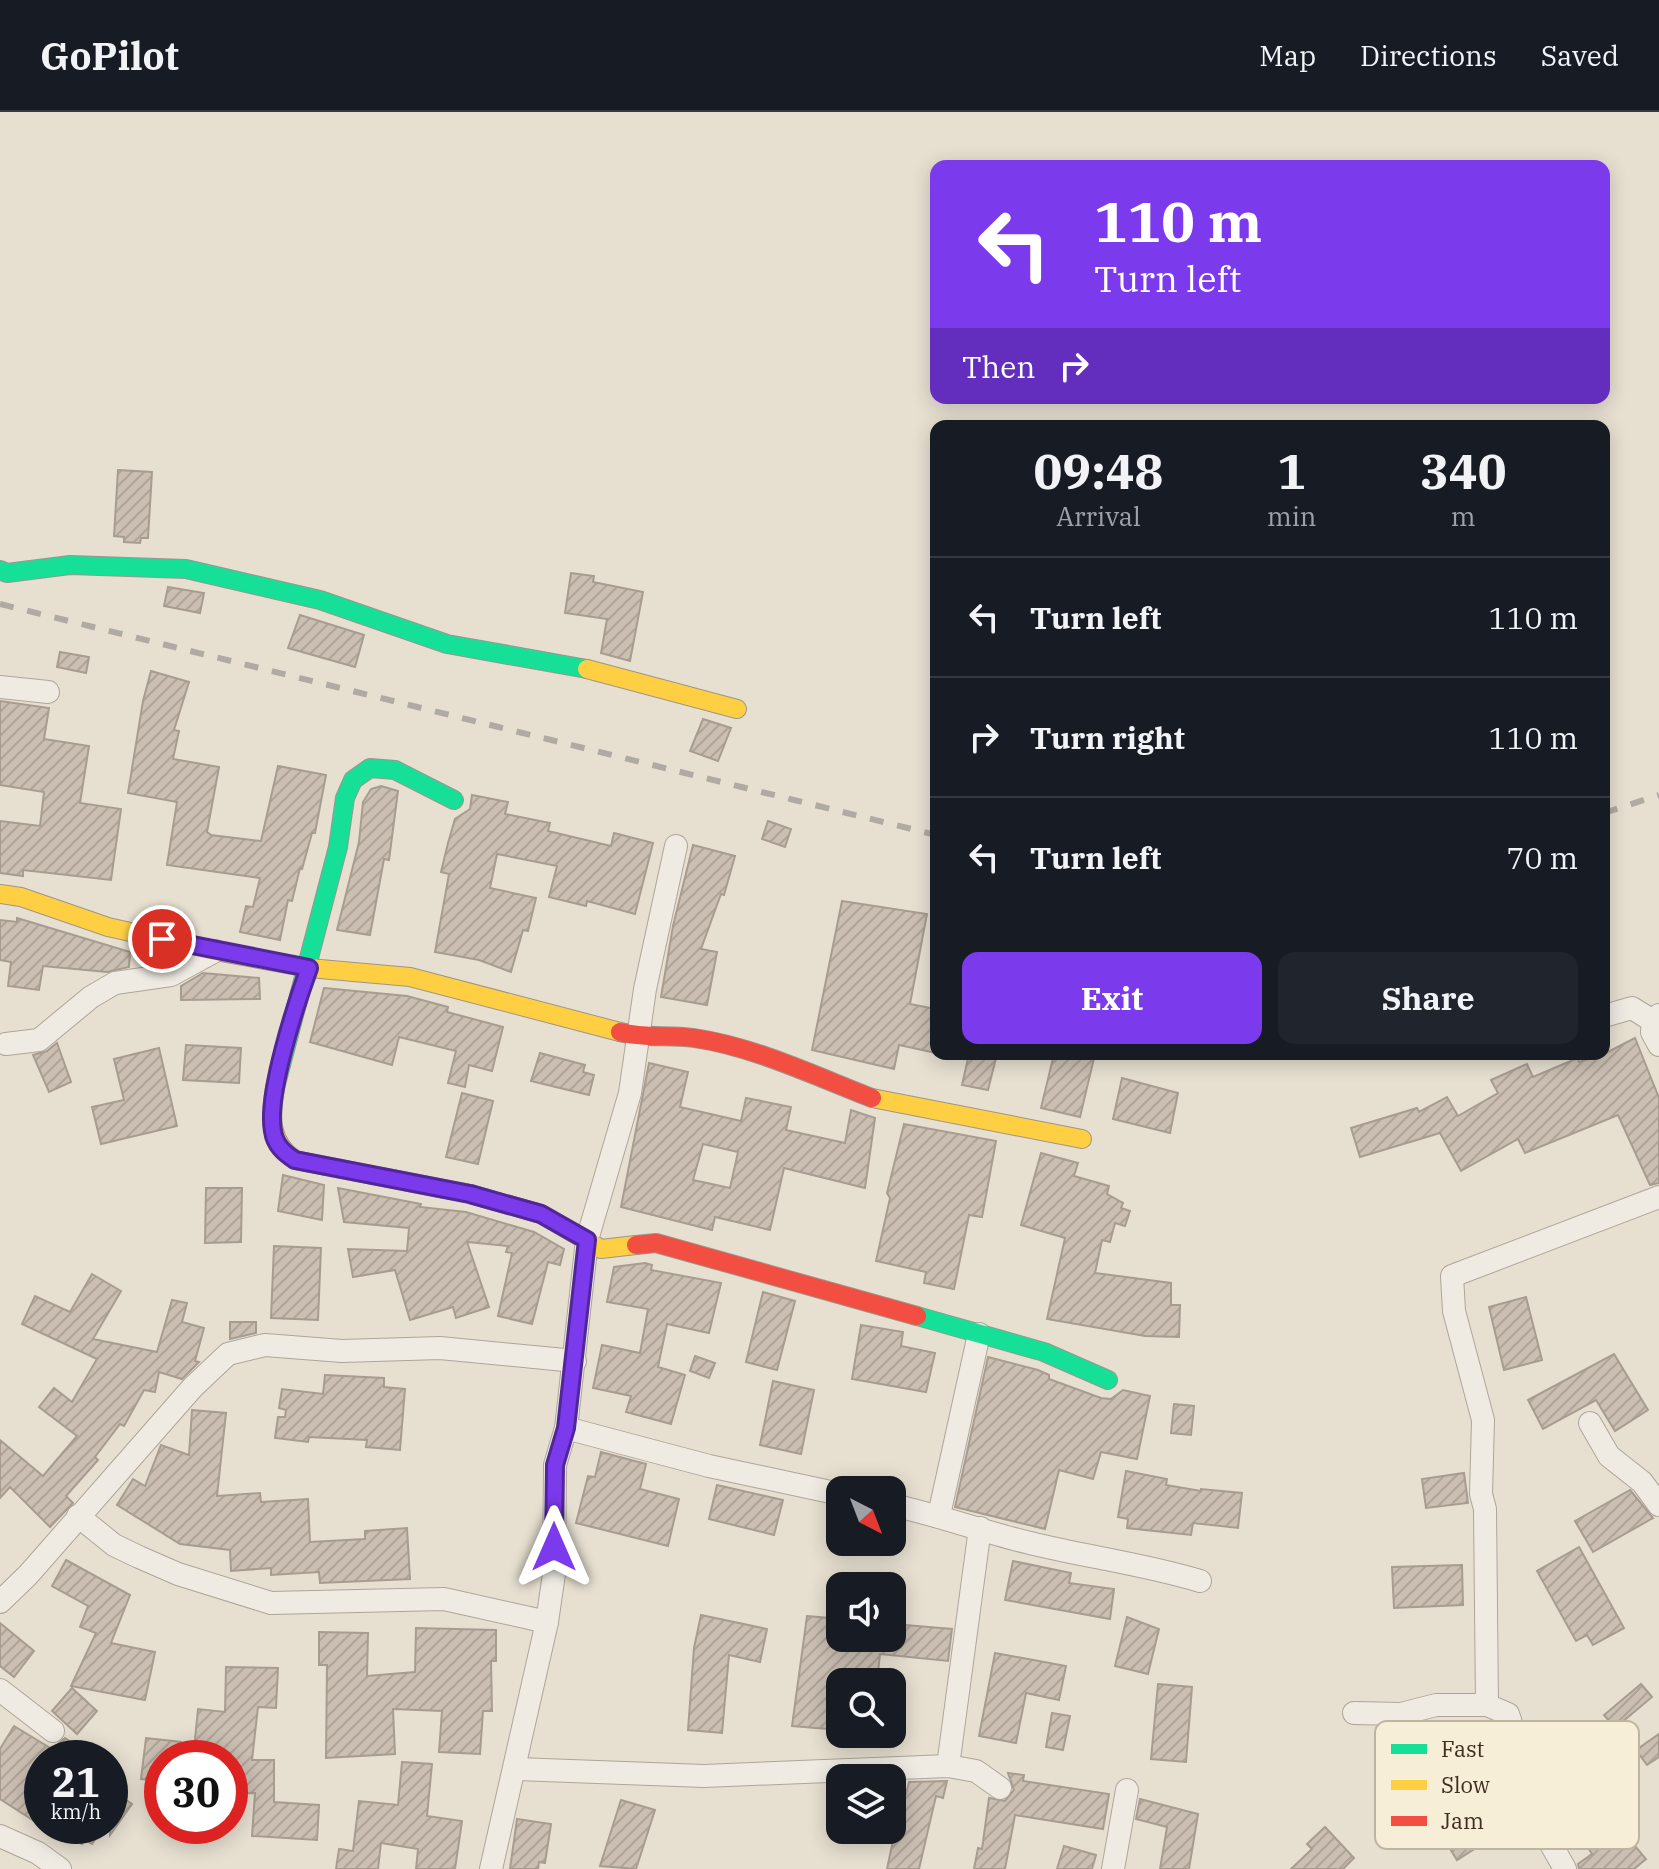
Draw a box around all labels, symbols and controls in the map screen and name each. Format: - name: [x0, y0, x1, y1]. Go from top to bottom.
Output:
- text: GoPilot: [40, 31, 179, 80]
- text: Map: [1259, 37, 1316, 74]
- text: Directions: [1360, 37, 1497, 74]
- text: Saved: [1541, 37, 1619, 74]
- text: 110 m: [1094, 185, 1262, 257]
- icon: left: [962, 192, 1066, 296]
- text: Turn left: [1094, 255, 1241, 302]
- icon: right: [1052, 344, 1096, 388]
- text: Then: [962, 347, 1036, 386]
- text: 09:48: [1034, 440, 1163, 502]
- text: 1: [1277, 440, 1306, 502]
- text: 340: [1420, 440, 1506, 502]
- text: Arrival: [1056, 499, 1141, 533]
- text: min: [1267, 499, 1316, 533]
- text: m: [1451, 499, 1476, 533]
- icon: left: [962, 595, 1006, 639]
- text: Turn left: [1030, 598, 1162, 637]
- text: 110 m: [1488, 598, 1578, 637]
- icon: right: [962, 715, 1006, 759]
- text: Turn right: [1030, 718, 1185, 757]
- text: 110 m: [1488, 718, 1578, 757]
- icon: left: [962, 835, 1006, 879]
- text: Turn left: [1030, 838, 1162, 877]
- text: 70 m: [1506, 838, 1578, 877]
- pin: [128, 905, 196, 973]
- icon: arrive: [140, 917, 184, 961]
- button: Exit: [962, 952, 1262, 1044]
- button: Share: [1278, 952, 1578, 1044]
- north arrow: [826, 1476, 906, 1556]
- map controls: [826, 1476, 906, 1844]
- position arrow: [512, 1505, 596, 1589]
- button: sound: [826, 1572, 906, 1652]
- button: search: [826, 1668, 906, 1748]
- legend: [1375, 1721, 1639, 1849]
- text: Fast: [1441, 1734, 1484, 1763]
- speed limit sign: 30: [144, 1740, 248, 1844]
- text: 21: [52, 1756, 100, 1808]
- button: layers: [826, 1764, 906, 1844]
- text: Slow: [1441, 1770, 1490, 1799]
- text: km/h: [51, 1798, 101, 1825]
- text: Jam: [1441, 1806, 1484, 1835]

